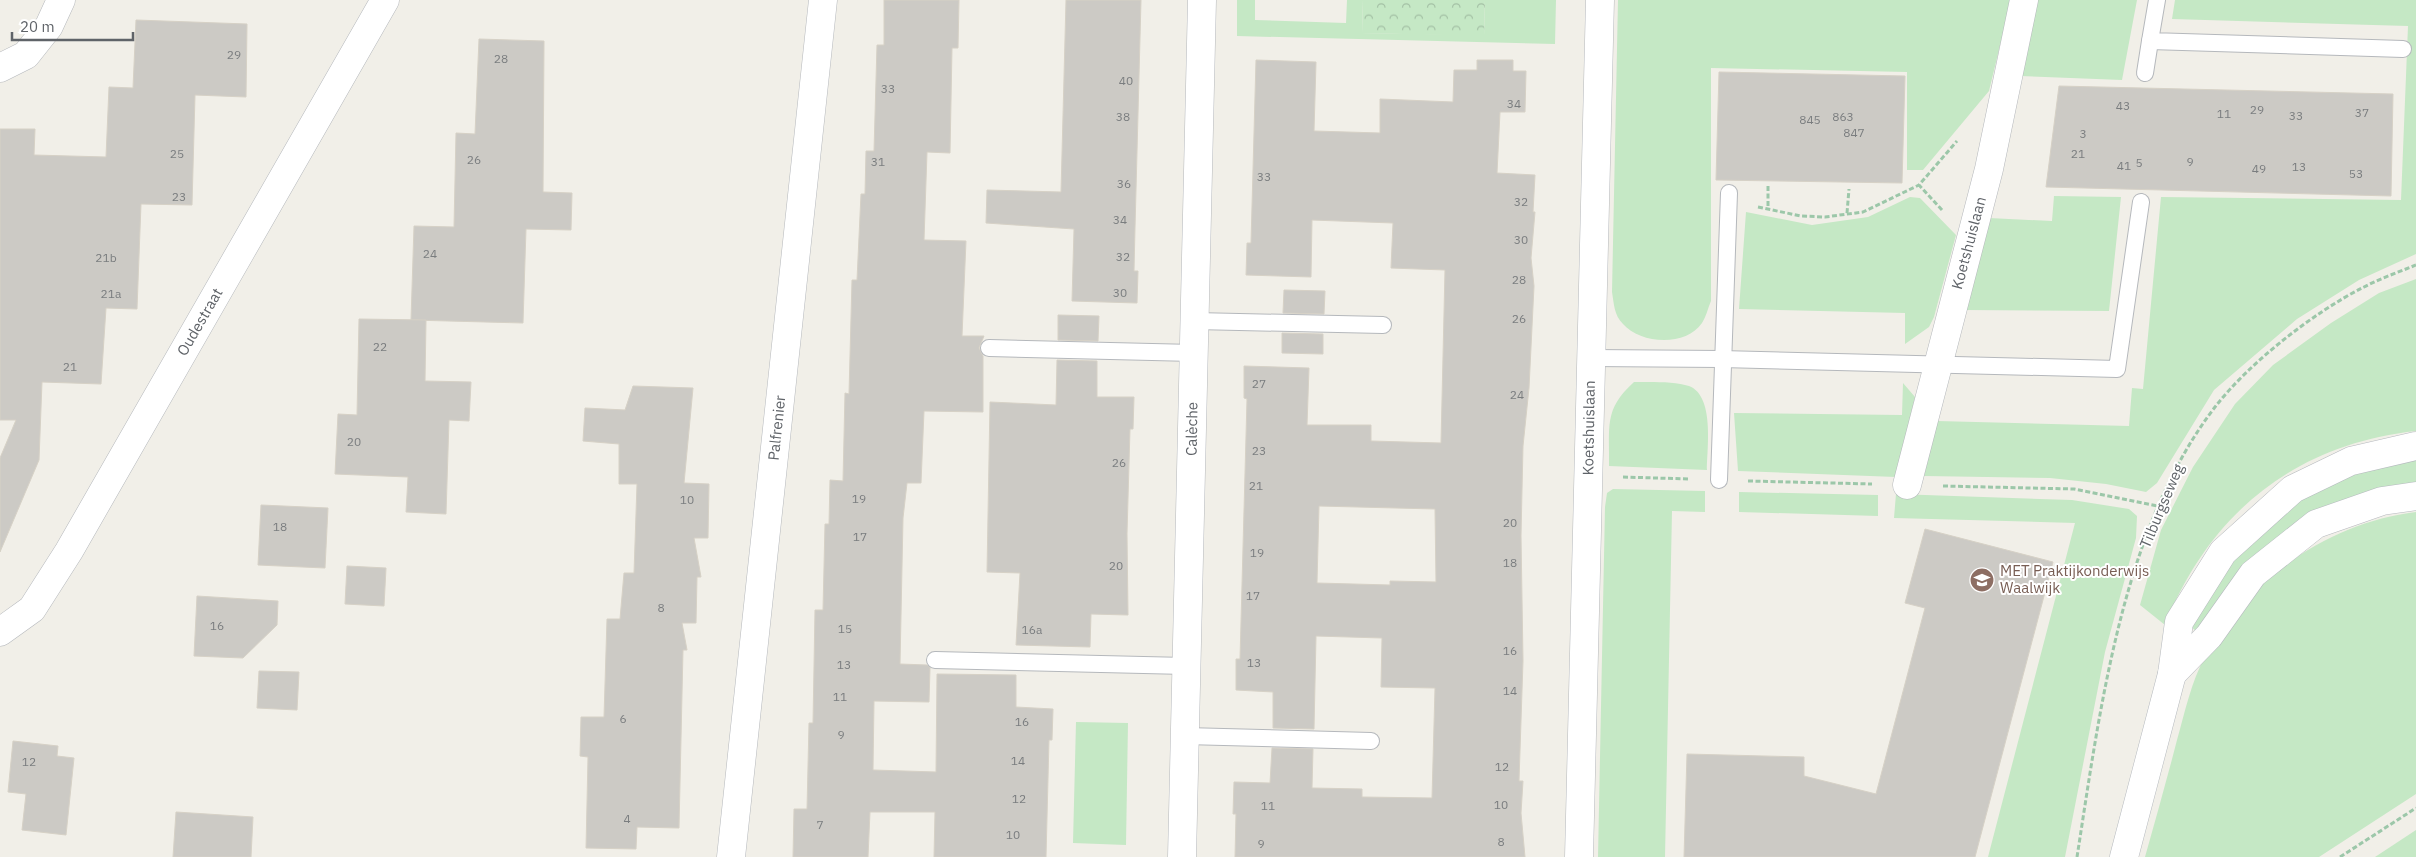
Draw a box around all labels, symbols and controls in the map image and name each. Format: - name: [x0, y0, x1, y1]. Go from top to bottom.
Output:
- scale bar: [12, 10, 134, 42]
- text: 20 m: [20, 17, 55, 36]
- house number: 29: [227, 47, 241, 62]
- house number: 28: [494, 51, 508, 66]
- house number: 40: [1119, 73, 1133, 88]
- house number: 33: [881, 81, 895, 96]
- house number: 34: [1507, 96, 1521, 111]
- house number: 43: [2116, 98, 2130, 113]
- house number: 29: [2250, 102, 2264, 117]
- house number: 37: [2355, 105, 2369, 120]
- house number: 11: [2217, 106, 2231, 121]
- house number: 33: [2289, 108, 2303, 123]
- house number: 38: [1116, 109, 1130, 124]
- house number: 863: [1832, 109, 1854, 124]
- house number: 845: [1799, 112, 1821, 127]
- house number: 847: [1843, 125, 1865, 140]
- house number: 3: [2079, 126, 2087, 141]
- house number: 25: [170, 146, 184, 161]
- house number: 21: [2071, 146, 2085, 161]
- house number: 26: [467, 152, 481, 167]
- house number: 31: [871, 154, 885, 169]
- house number: 9: [2186, 154, 2194, 169]
- house number: 5: [2135, 155, 2143, 170]
- house number: 41: [2117, 158, 2131, 173]
- house number: 13: [2292, 159, 2306, 174]
- house number: 49: [2252, 161, 2266, 176]
- house number: 53: [2349, 166, 2363, 181]
- house number: 33: [1257, 169, 1271, 184]
- house number: 36: [1117, 176, 1131, 191]
- house number: 23: [172, 189, 186, 204]
- house number: 32: [1514, 194, 1528, 209]
- street label: Koetshuislaan: [1947, 195, 1990, 291]
- house number: 34: [1113, 212, 1127, 227]
- house number: 30: [1514, 232, 1528, 247]
- house number: 24: [423, 246, 437, 261]
- house number: 32: [1116, 249, 1130, 264]
- house number: 21b: [95, 250, 117, 265]
- house number: 28: [1512, 272, 1526, 287]
- street label: Oudestraat: [173, 284, 227, 359]
- house number: 30: [1113, 285, 1127, 300]
- house number: 21a: [101, 286, 122, 301]
- house number: 26: [1512, 311, 1526, 326]
- house number: 22: [373, 339, 387, 354]
- house number: 21: [63, 359, 77, 374]
- house number: 27: [1252, 376, 1266, 391]
- street label: Koetshuislaan: [1578, 380, 1599, 476]
- house number: 24: [1510, 387, 1524, 402]
- street label: Palfrenier: [764, 394, 789, 462]
- street label: Calèche: [1182, 402, 1201, 456]
- house number: 20: [347, 434, 361, 449]
- house number: 23: [1252, 443, 1266, 458]
- house number: 26: [1112, 455, 1126, 470]
- street label: Tilburgseweg: [2135, 461, 2188, 551]
- house number: 21: [1249, 478, 1263, 493]
- house number: 19: [852, 491, 866, 506]
- house number: 10: [680, 492, 694, 507]
- house number: 20: [1503, 515, 1517, 530]
- house number: 18: [273, 519, 287, 534]
- house number: 17: [853, 529, 867, 544]
- house number: 19: [1250, 545, 1264, 560]
- house number: 18: [1503, 555, 1517, 570]
- house number: 20: [1109, 558, 1123, 573]
- place label: MET Praktijkonderwijs Waalwijk: [2000, 561, 2149, 597]
- school or university icon: MET Praktijkonderwijs Waalwijk: [1969, 567, 1995, 593]
- house number: 17: [1246, 588, 1260, 603]
- house number: 8: [657, 600, 665, 615]
- house number: 16: [210, 618, 224, 633]
- house number: 15: [838, 621, 852, 636]
- house number: 16a: [1022, 622, 1043, 637]
- house number: 16: [1503, 643, 1517, 658]
- house number: 13: [1247, 655, 1261, 670]
- house number: 13: [837, 657, 851, 672]
- house number: 14: [1503, 683, 1517, 698]
- house number: 11: [833, 689, 847, 704]
- house number: 6: [619, 711, 627, 726]
- house number: 16: [1015, 714, 1029, 729]
- house number: 9: [837, 727, 845, 742]
- house number: 14: [1011, 753, 1025, 768]
- house number: 12: [22, 754, 36, 769]
- house number: 12: [1495, 759, 1509, 774]
- house number: 12: [1012, 791, 1026, 806]
- house number: 10: [1494, 797, 1508, 812]
- house number: 11: [1261, 798, 1275, 813]
- house number: 4: [623, 811, 631, 826]
- house number: 7: [816, 817, 824, 832]
- house number: 10: [1006, 827, 1020, 842]
- house number: 8: [1497, 834, 1505, 849]
- house number: 9: [1257, 836, 1265, 851]

